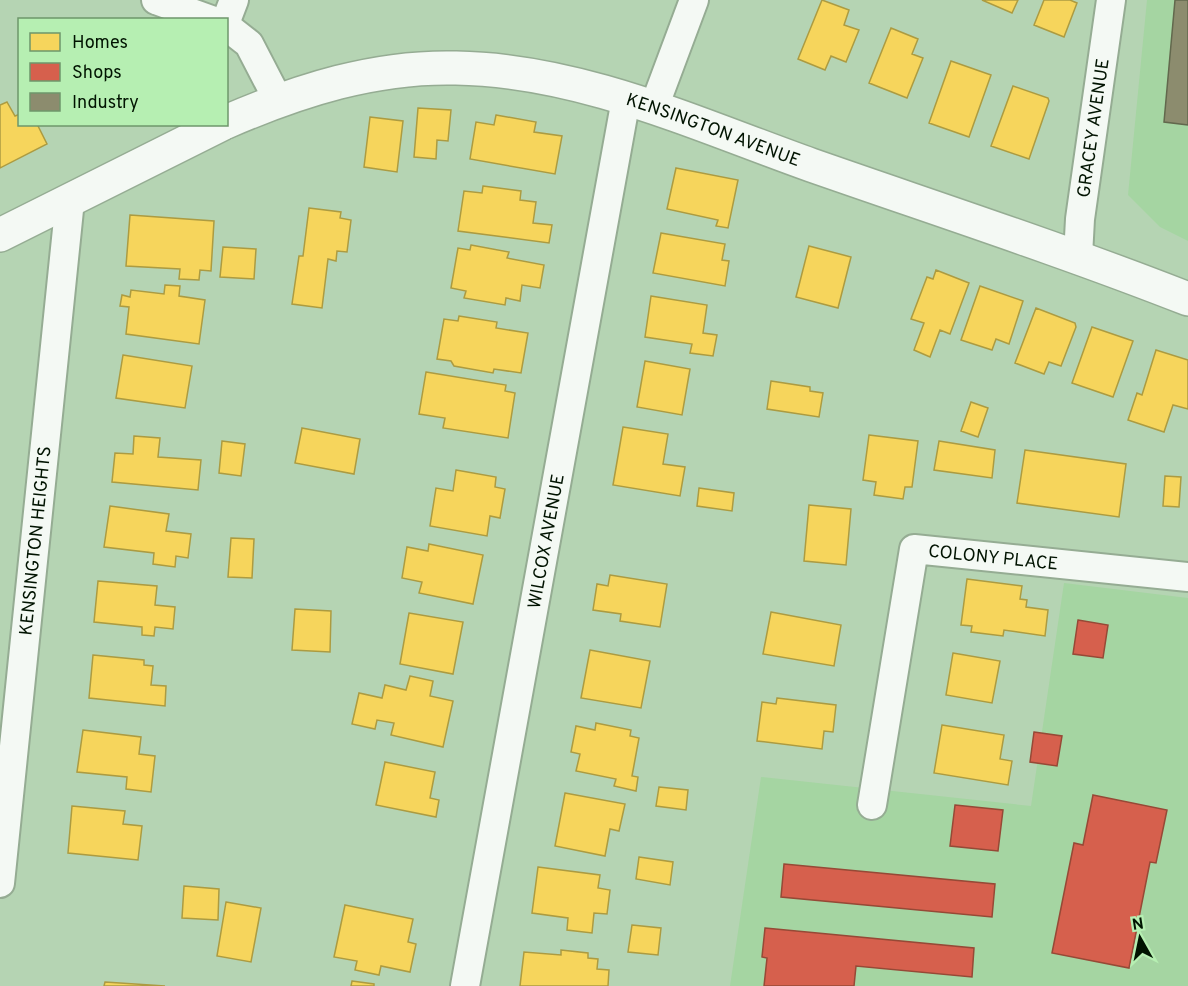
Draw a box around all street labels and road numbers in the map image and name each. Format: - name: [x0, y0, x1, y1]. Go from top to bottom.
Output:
- street label: GRACEY AVENUE: [1073, 57, 1116, 199]
- street label: KENSINGTON AVENUE: [623, 89, 803, 173]
- street label: KENSINGTON HEIGHTS: [15, 445, 58, 637]
- street label: WILCOX AVENUE: [524, 472, 571, 611]
- street label: COLONY PLACE: [927, 541, 1059, 577]

